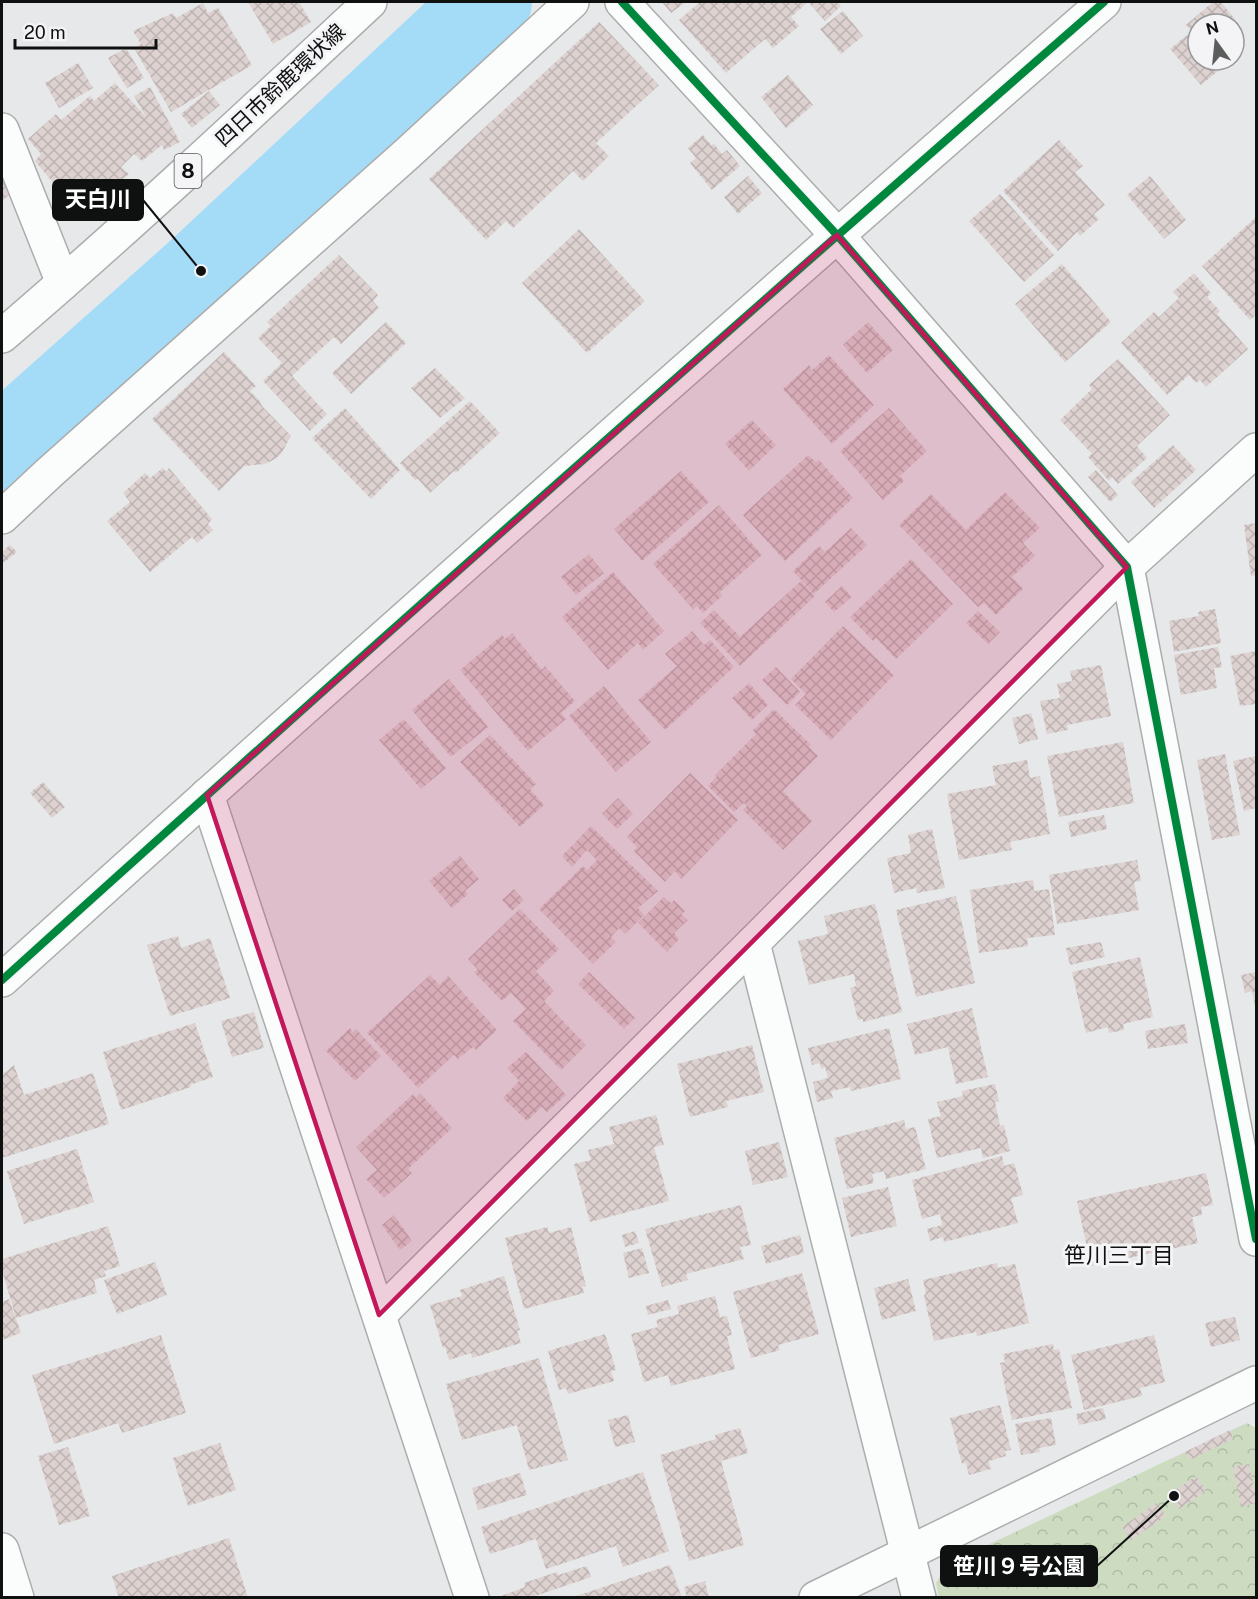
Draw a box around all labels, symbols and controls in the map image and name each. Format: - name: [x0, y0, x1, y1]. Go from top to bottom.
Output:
- scale bar: [15, 12, 156, 50]
- north arrow: [1186, 12, 1246, 72]
- text: N: [1204, 17, 1221, 39]
- street label: 四日市鈴鹿環状線: [210, 19, 350, 151]
- text: 20 m: [24, 22, 66, 43]
- road number: 8: [174, 154, 201, 188]
- callout: 天白川: [53, 180, 143, 220]
- text: 天白川: [65, 186, 131, 212]
- district label: 笹川三丁目: [1064, 1242, 1174, 1268]
- callout: 笹川９号公園: [941, 1546, 1097, 1586]
- text: 笹川９号公園: [953, 1553, 1085, 1579]

